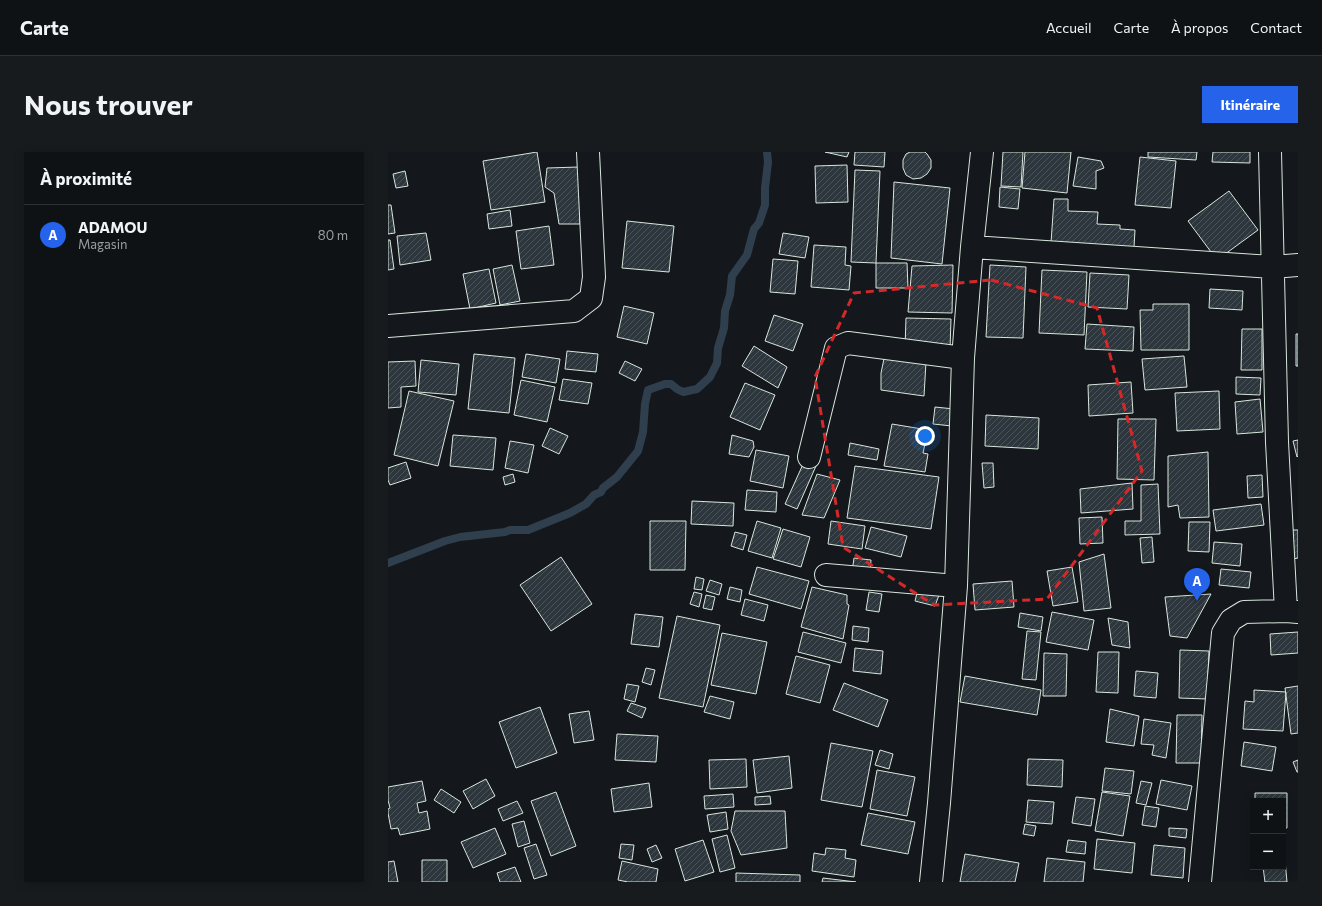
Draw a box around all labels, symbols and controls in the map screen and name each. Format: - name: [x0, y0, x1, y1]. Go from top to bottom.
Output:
- text: Carte: [20, 16, 69, 39]
- text: Accueil: [1046, 19, 1092, 36]
- text: Carte: [1114, 19, 1149, 36]
- text: À propos: [1171, 19, 1228, 36]
- text: Contact: [1250, 19, 1302, 36]
- button: Itinéraire: [1202, 86, 1298, 123]
- text: Nous trouver: [24, 87, 193, 121]
- text: À proximité: [40, 168, 132, 189]
- text: ADAMOU: [78, 218, 147, 236]
- text: A: [48, 227, 58, 243]
- text: 80 m: [318, 227, 348, 243]
- text: Magasin: [78, 236, 128, 252]
- your location: [915, 426, 935, 446]
- pin: A: [1184, 568, 1210, 601]
- map controls: [1250, 798, 1286, 870]
- button: +: [1250, 798, 1286, 834]
- button: −: [1250, 834, 1286, 870]

